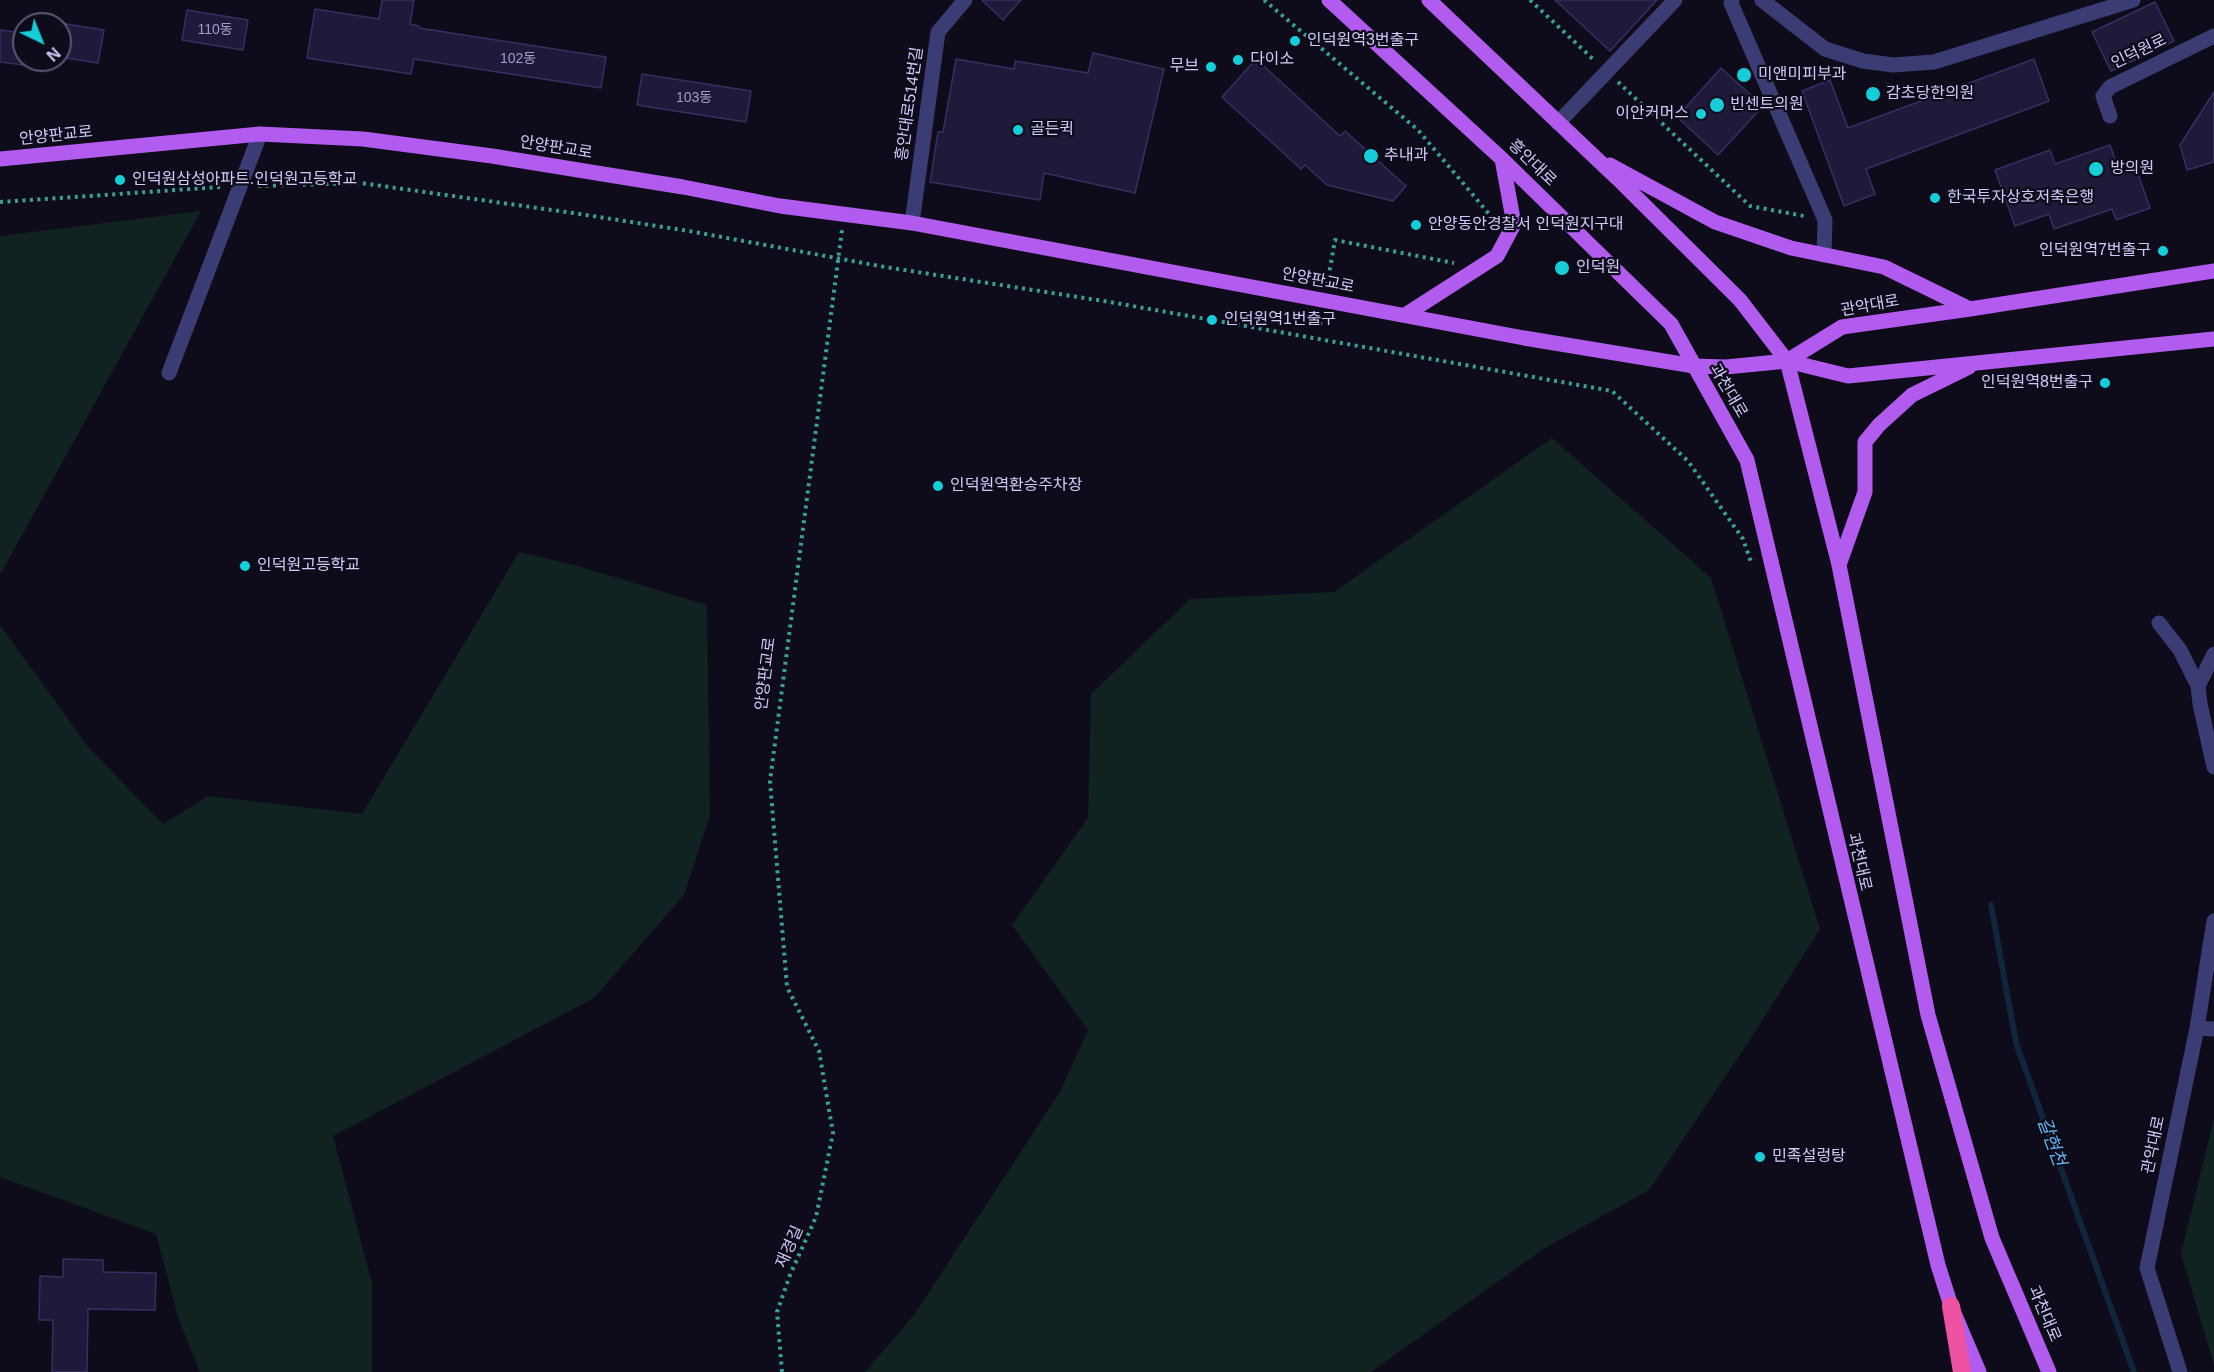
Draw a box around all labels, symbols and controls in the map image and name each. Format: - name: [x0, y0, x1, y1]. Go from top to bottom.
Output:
- north arrow: [12, 12, 72, 72]
- house number: 110동: [197, 22, 233, 38]
- street label: 인덕원로: [2108, 30, 2170, 74]
- place label: 인덕원역3번출구: [1307, 31, 1419, 51]
- marker: 인덕원역3번출구: [1288, 34, 1302, 48]
- text: N: [43, 44, 63, 64]
- street label: 흥안대로514번길: [892, 46, 928, 162]
- place label: 다이소: [1250, 50, 1294, 70]
- house number: 102동: [500, 51, 536, 67]
- marker: 다이소: [1231, 53, 1245, 67]
- place label: 무브: [1170, 57, 1199, 77]
- marker: 무브: [1204, 60, 1218, 74]
- place label: 미앤미피부과: [1758, 65, 1846, 85]
- marker: 미앤미피부과: [1735, 66, 1753, 84]
- place label: 감초당한의원: [1886, 84, 1974, 104]
- marker: 감초당한의원: [1864, 85, 1882, 103]
- house number: 103동: [676, 90, 712, 106]
- place label: 빈센트의원: [1730, 95, 1804, 115]
- marker: 빈센트의원: [1708, 96, 1726, 114]
- place label: 이안커머스: [1615, 104, 1689, 124]
- marker: 이안커머스: [1694, 107, 1708, 121]
- place label: 골든퀵: [1030, 120, 1074, 140]
- street label: 안양판교로: [18, 123, 94, 149]
- marker: 골든퀵: [1011, 123, 1025, 137]
- street label: 안양판교로: [518, 133, 594, 163]
- street label: 흥안대로: [1504, 136, 1560, 190]
- place label: 추내과: [1384, 146, 1428, 166]
- marker: 추내과: [1362, 147, 1380, 165]
- place label: 방의원: [2110, 159, 2154, 179]
- marker: 방의원: [2087, 160, 2105, 178]
- place label: 인덕원삼성아파트.인덕원고등학교: [132, 170, 357, 190]
- marker: 인덕원삼성아파트.인덕원고등학교: [113, 173, 127, 187]
- place label: 한국투자상호저축은행: [1947, 188, 2094, 208]
- marker: 한국투자상호저축은행: [1928, 191, 1942, 205]
- place label: 안양동안경찰서 인덕원지구대: [1428, 215, 1624, 235]
- marker: 안양동안경찰서 인덕원지구대: [1409, 218, 1423, 232]
- place label: 인덕원역7번출구: [2039, 241, 2151, 261]
- marker: 인덕원역7번출구: [2156, 244, 2170, 258]
- place label: 인덕원: [1576, 258, 1620, 278]
- marker: 인덕원: [1553, 259, 1571, 277]
- street label: 안양판교로: [1280, 265, 1356, 297]
- street label: 관악대로: [1839, 291, 1901, 321]
- place label: 인덕원역1번출구: [1224, 310, 1336, 330]
- marker: 인덕원역1번출구: [1205, 313, 1219, 327]
- street label: 과천대로: [1705, 361, 1751, 421]
- place label: 인덕원역8번출구: [1981, 373, 2093, 393]
- marker: 인덕원역8번출구: [2098, 376, 2112, 390]
- place label: 인덕원역환승주차장: [950, 476, 1082, 496]
- marker: 인덕원역환승주차장: [931, 479, 945, 493]
- place label: 인덕원고등학교: [257, 556, 360, 576]
- marker: 인덕원고등학교: [238, 559, 252, 573]
- street label: 안양판교로: [752, 636, 780, 712]
- street label: 과천대로: [1843, 831, 1875, 893]
- street label: 관악대로: [2138, 1114, 2170, 1176]
- water label: 갈현천: [2032, 1115, 2070, 1169]
- place label: 민족설렁탕: [1772, 1147, 1846, 1167]
- marker: 민족설렁탕: [1753, 1150, 1767, 1164]
- street label: 재경길: [772, 1223, 808, 1271]
- street label: 과천대로: [2024, 1283, 2064, 1345]

